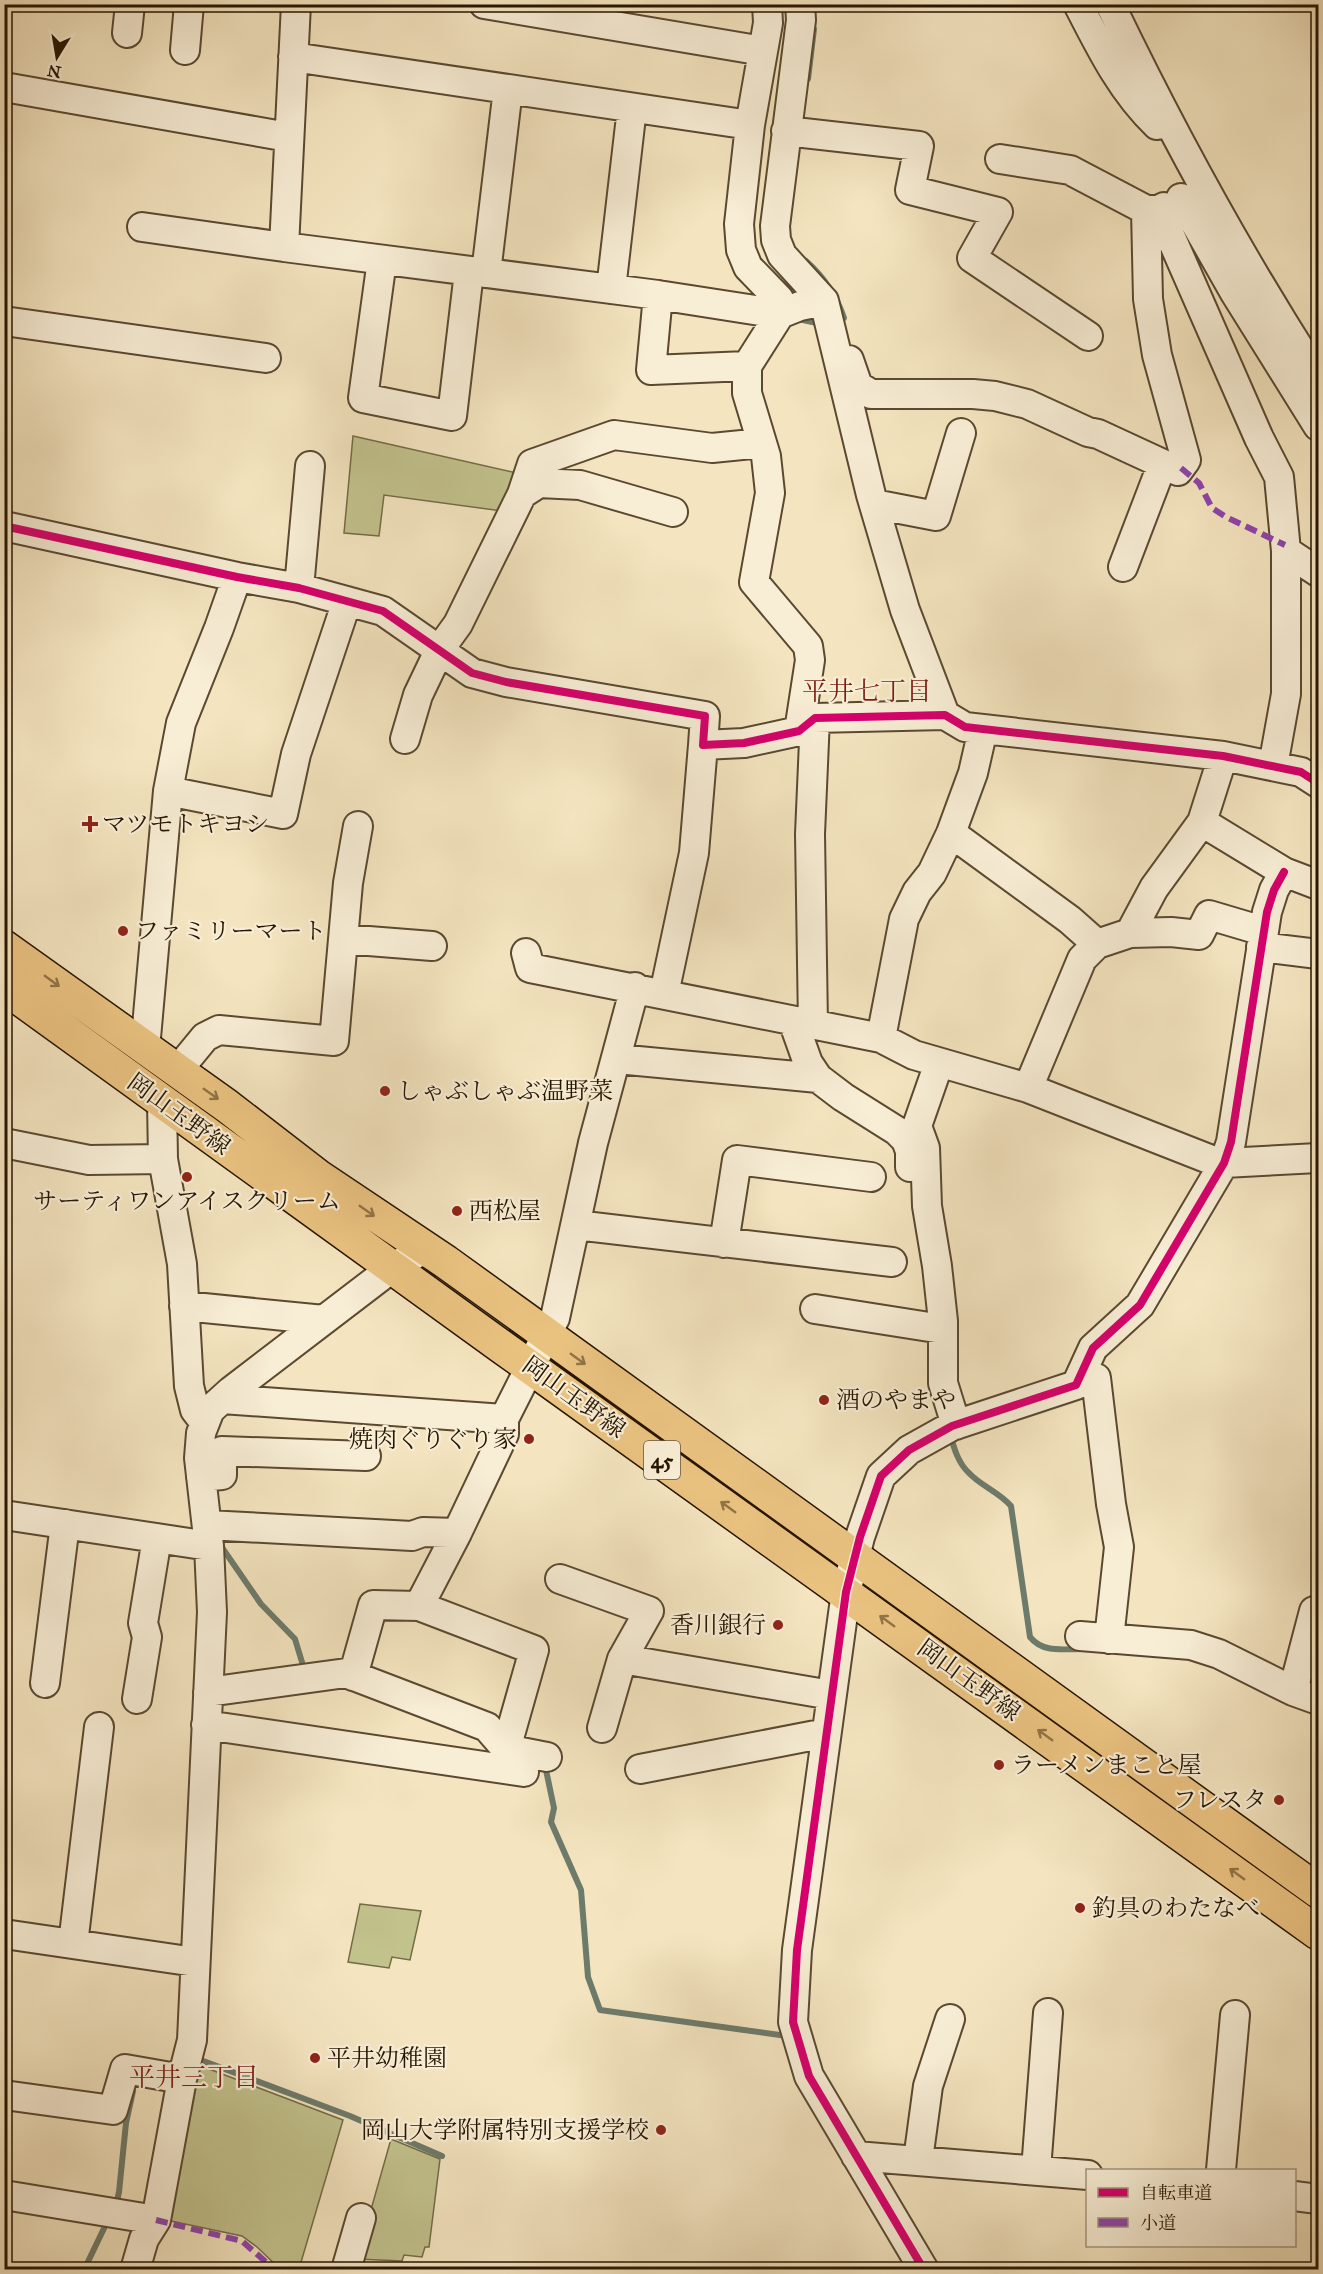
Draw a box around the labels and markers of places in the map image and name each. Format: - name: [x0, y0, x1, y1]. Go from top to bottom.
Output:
- place label: マツモトキヨシ: [102, 809, 269, 839]
- marker: マツモトキヨシ: [83, 817, 97, 831]
- place label: ファミリーマート: [135, 916, 327, 946]
- marker: ファミリーマート: [116, 924, 130, 938]
- place label: しゃぶしゃぶ温野菜: [397, 1076, 613, 1106]
- marker: しゃぶしゃぶ温野菜: [378, 1084, 392, 1098]
- marker: サーティワンアイスクリーム: [180, 1170, 194, 1184]
- place label: サーティワンアイスクリーム: [33, 1186, 341, 1216]
- place label: 西松屋: [469, 1196, 541, 1226]
- marker: 西松屋: [450, 1204, 464, 1218]
- place label: 酒のやまや: [836, 1385, 956, 1415]
- marker: 酒のやまや: [817, 1393, 831, 1407]
- place label: 焼肉ぐりぐり家: [349, 1424, 517, 1454]
- marker: 焼肉ぐりぐり家: [522, 1432, 536, 1446]
- place label: 香川銀行: [670, 1610, 766, 1640]
- marker: 香川銀行: [771, 1618, 785, 1632]
- place label: ラーメンまこと屋: [1011, 1750, 1202, 1780]
- marker: ラーメンまこと屋: [992, 1758, 1006, 1772]
- place label: フレスタ: [1173, 1785, 1267, 1815]
- marker: フレスタ: [1272, 1793, 1286, 1807]
- place label: 釣具のわたなべ: [1092, 1893, 1260, 1923]
- marker: 釣具のわたなべ: [1073, 1901, 1087, 1915]
- place label: 平井幼稚園: [327, 2043, 447, 2073]
- marker: 平井幼稚園: [308, 2051, 322, 2065]
- place label: 岡山大学附属特別支援学校: [361, 2115, 649, 2145]
- marker: 岡山大学附属特別支援学校: [654, 2123, 668, 2137]

